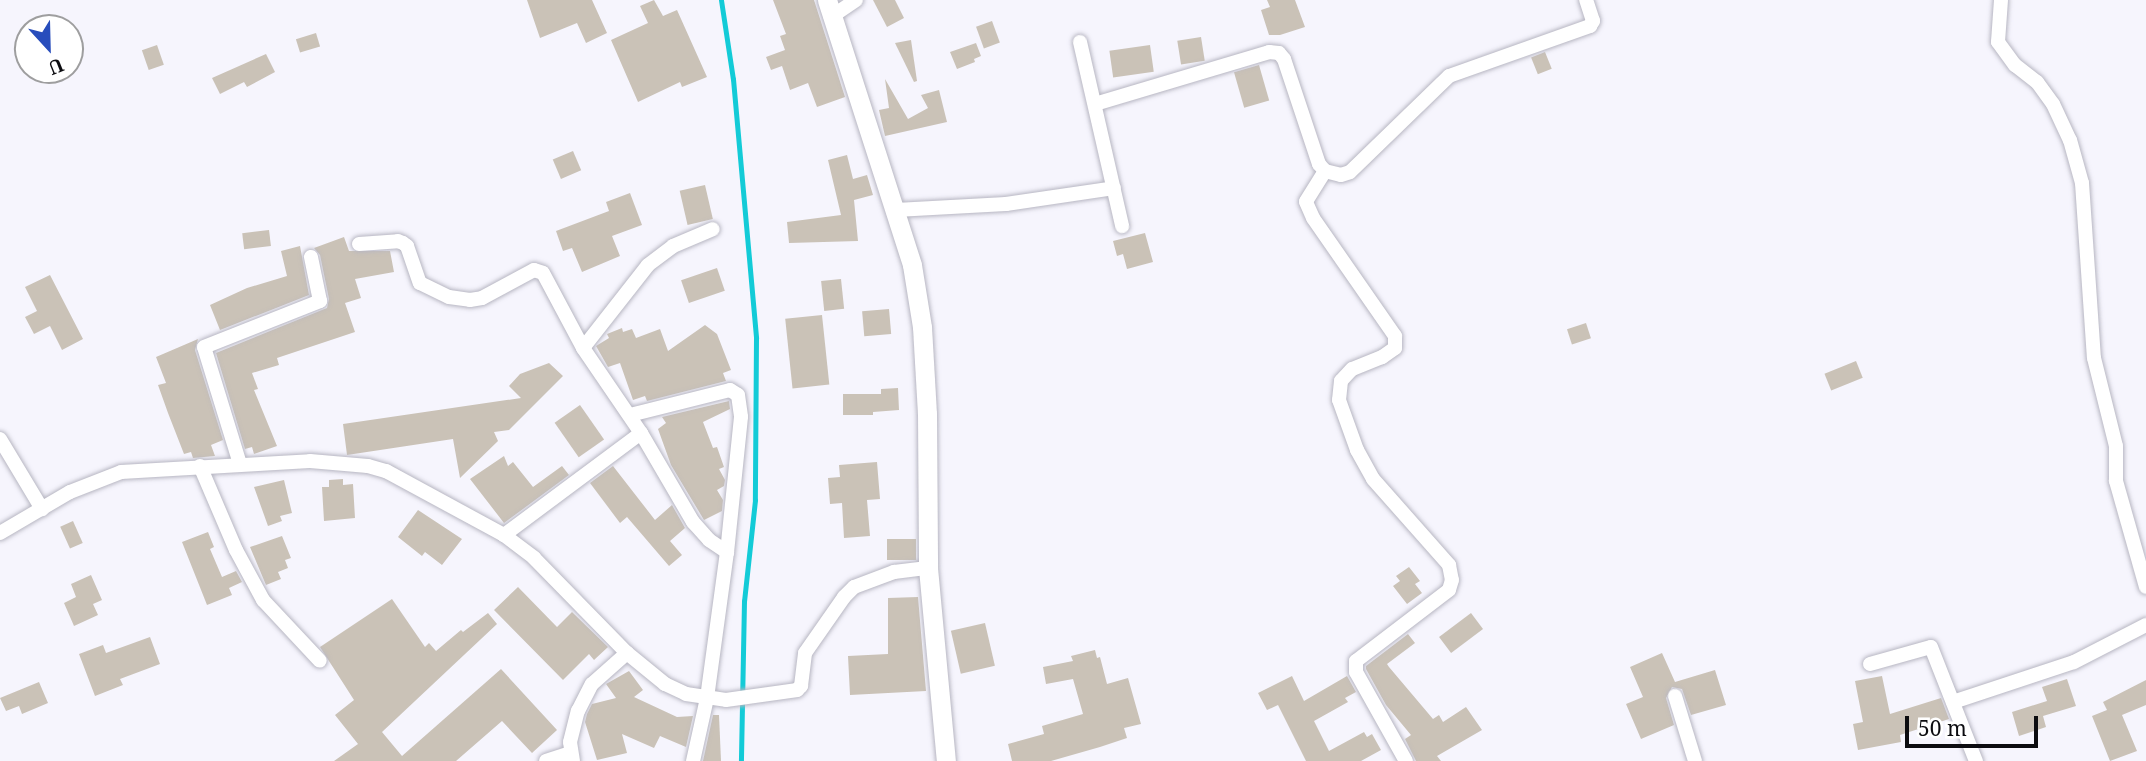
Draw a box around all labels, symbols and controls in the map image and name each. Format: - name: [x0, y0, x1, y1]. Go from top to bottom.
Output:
- north arrow: [14, 14, 84, 84]
- text: U: [45, 52, 68, 81]
- scale bar: [1908, 702, 2041, 746]
- text: 50 m: [1918, 714, 1967, 742]

